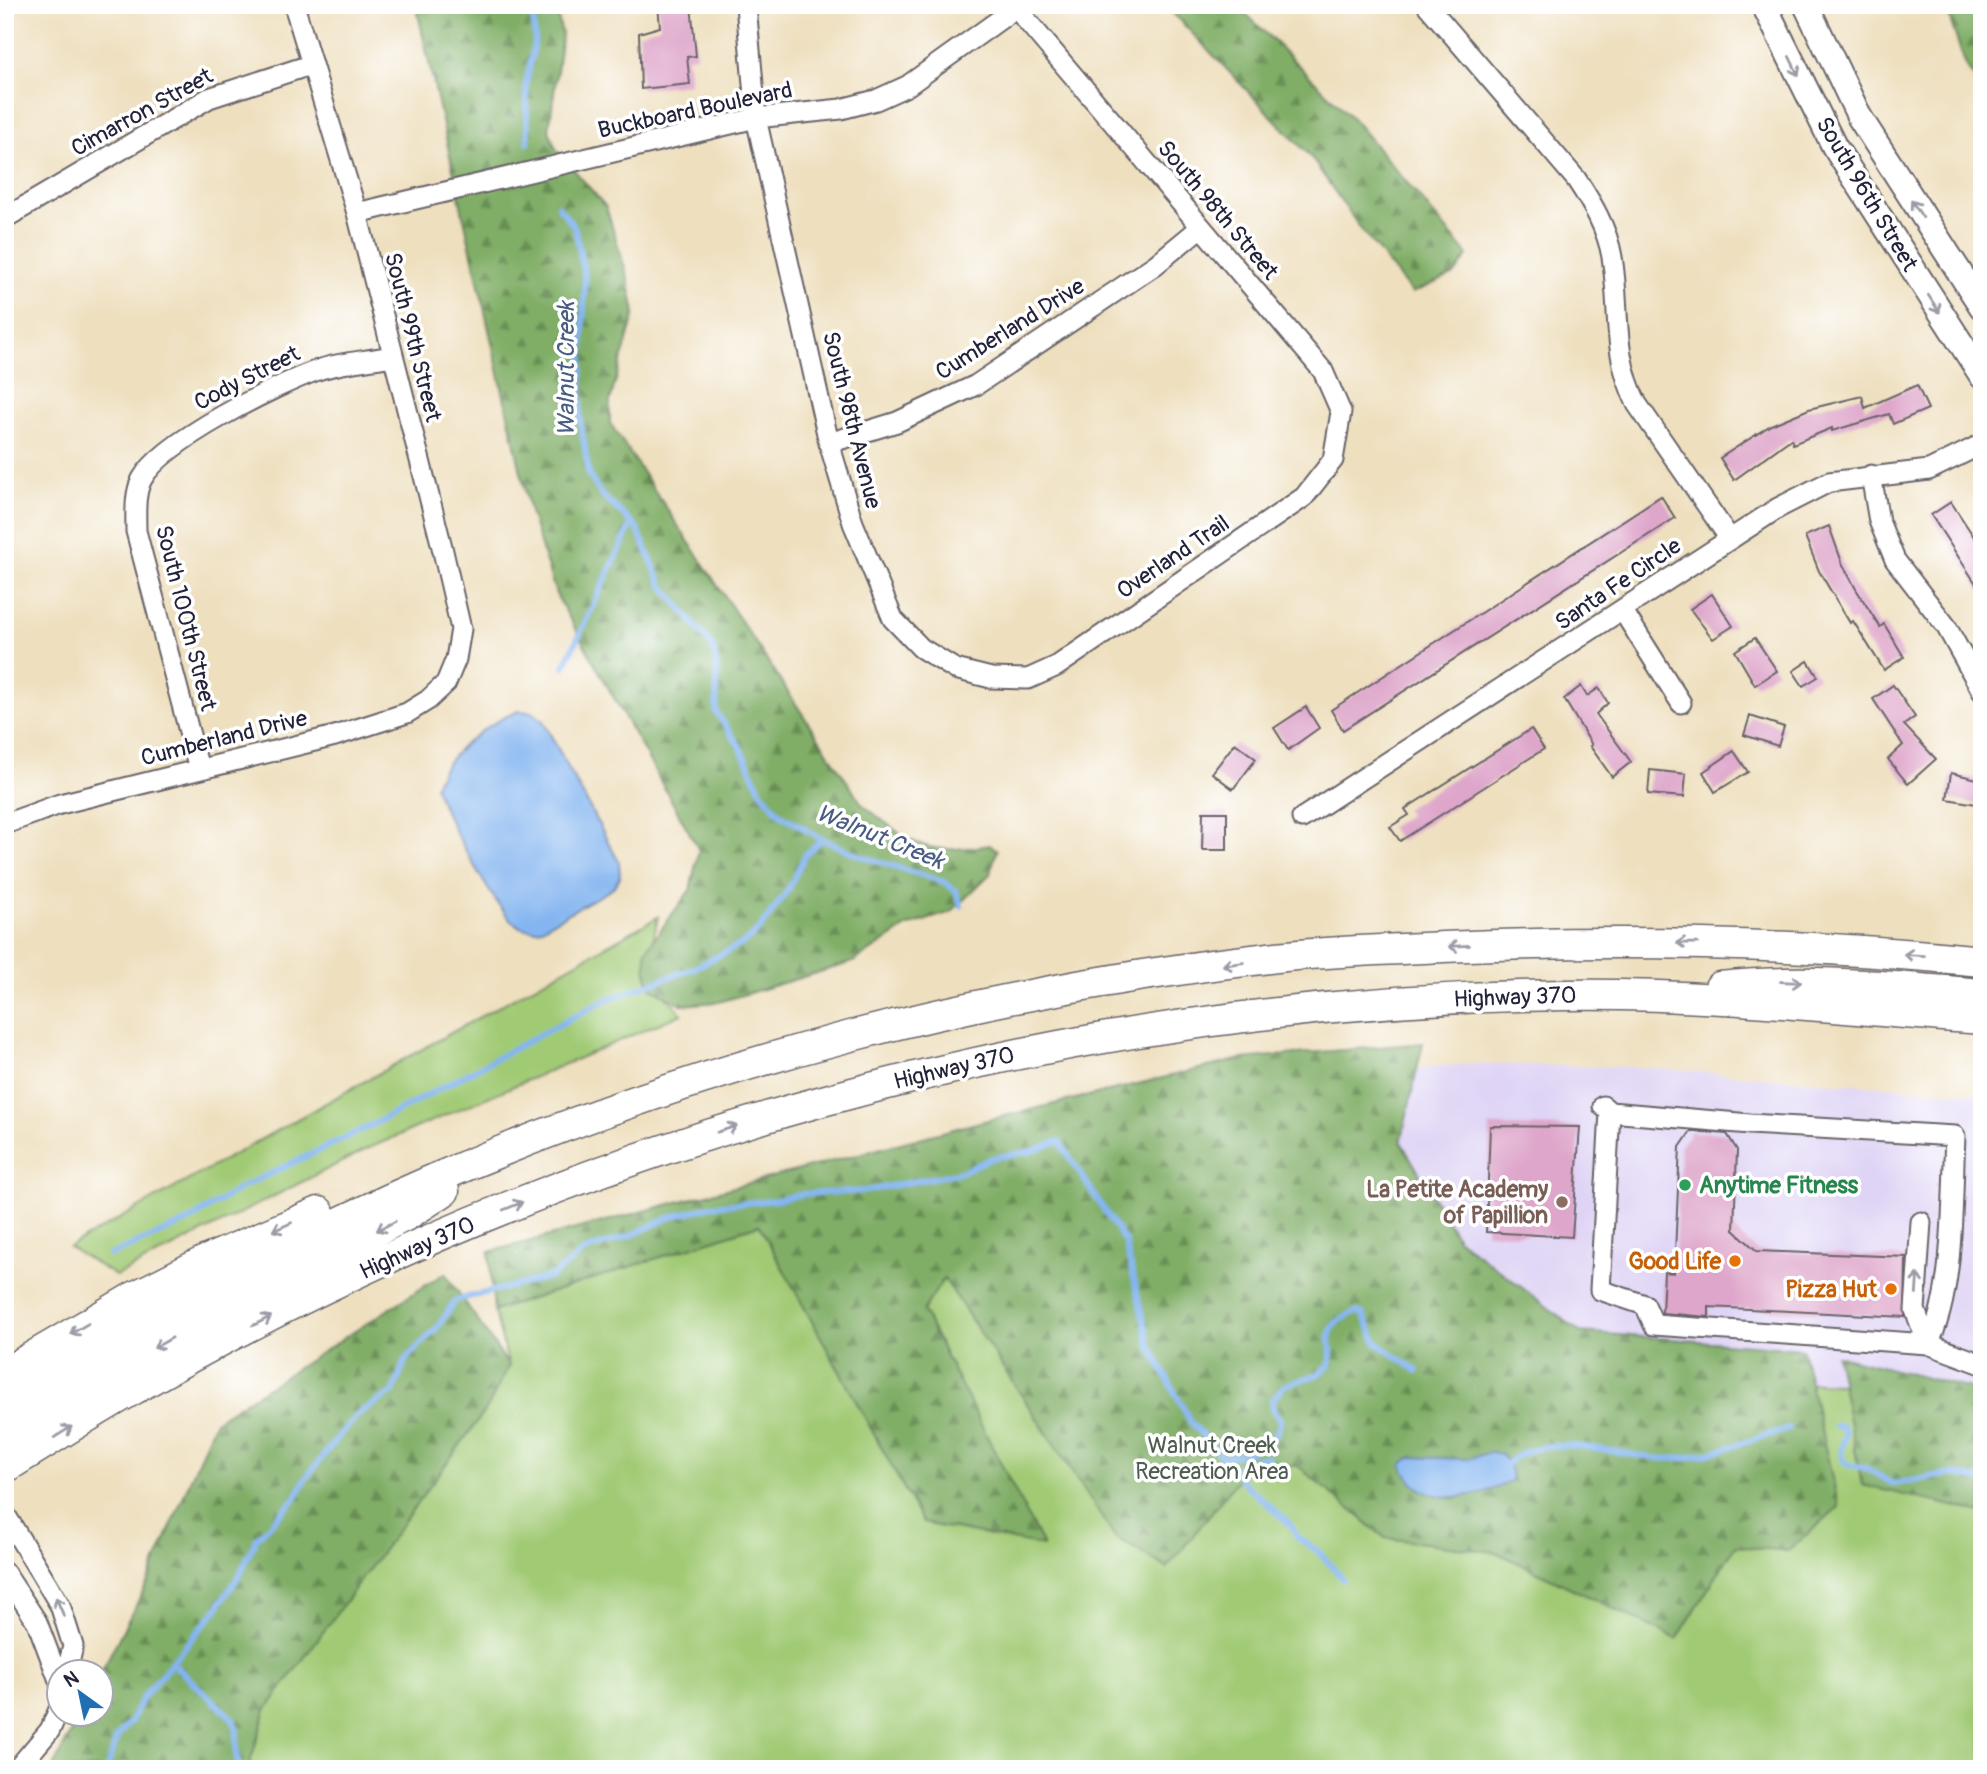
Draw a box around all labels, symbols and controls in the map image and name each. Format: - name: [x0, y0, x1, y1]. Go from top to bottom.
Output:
- one-way arrow: [1788, 55, 1801, 76]
- street label: Cimarron Street: [66, 61, 218, 163]
- street label: Buckboard Boulevard: [595, 75, 795, 145]
- street label: South 96th Street: [1809, 112, 1925, 277]
- street label: South 98th Street: [1151, 134, 1285, 286]
- one-way arrow: [1910, 200, 1925, 219]
- street label: South 99th Street: [378, 249, 448, 425]
- street label: Cumberland Drive: [930, 271, 1090, 386]
- one-way arrow: [1927, 294, 1942, 313]
- water label: Walnut Creek: [552, 300, 581, 436]
- street label: South 98th Avenue: [816, 328, 888, 512]
- street label: Cody Street: [189, 339, 305, 417]
- street label: Overland Trail: [1111, 509, 1235, 605]
- street label: South 100th Street: [149, 522, 223, 714]
- street label: Santa Fe Circle: [1550, 531, 1687, 637]
- street label: Cumberland Drive: [138, 703, 311, 773]
- water label: Walnut Creek: [812, 798, 950, 876]
- one-way arrow: [1675, 937, 1698, 950]
- one-way arrow: [1448, 940, 1471, 953]
- one-way arrow: [1903, 948, 1926, 961]
- one-way arrow: [1222, 958, 1244, 971]
- one-way arrow: [1780, 975, 1803, 989]
- street label: Highway 370: [1453, 980, 1577, 1014]
- street label: Highway 370: [891, 1040, 1017, 1096]
- one-way arrow: [716, 1122, 738, 1135]
- place label: Anytime Fitness: [1699, 1171, 1859, 1200]
- place label: La Petite Academy of Papillion: [1366, 1175, 1548, 1230]
- marker: Anytime Fitness: [1677, 1177, 1693, 1193]
- marker: La Petite Academy of Papillion: [1554, 1194, 1570, 1210]
- one-way arrow: [502, 1199, 524, 1212]
- street label: Highway 370: [355, 1210, 479, 1286]
- one-way arrow: [376, 1220, 397, 1233]
- one-way arrow: [272, 1221, 294, 1234]
- place label: Good Life: [1628, 1247, 1722, 1276]
- marker: Good Life: [1727, 1253, 1743, 1269]
- one-way arrow: [1910, 1273, 1923, 1296]
- place label: Pizza Hut: [1785, 1275, 1878, 1304]
- marker: Pizza Hut: [1883, 1281, 1899, 1297]
- one-way arrow: [251, 1314, 272, 1328]
- one-way arrow: [70, 1322, 90, 1336]
- one-way arrow: [153, 1337, 174, 1350]
- one-way arrow: [53, 1425, 73, 1439]
- park label: Walnut Creek Recreation Area: [1135, 1431, 1289, 1486]
- one-way arrow: [52, 1597, 65, 1618]
- north arrow: [46, 1658, 116, 1728]
- text: N: [59, 1666, 83, 1693]

